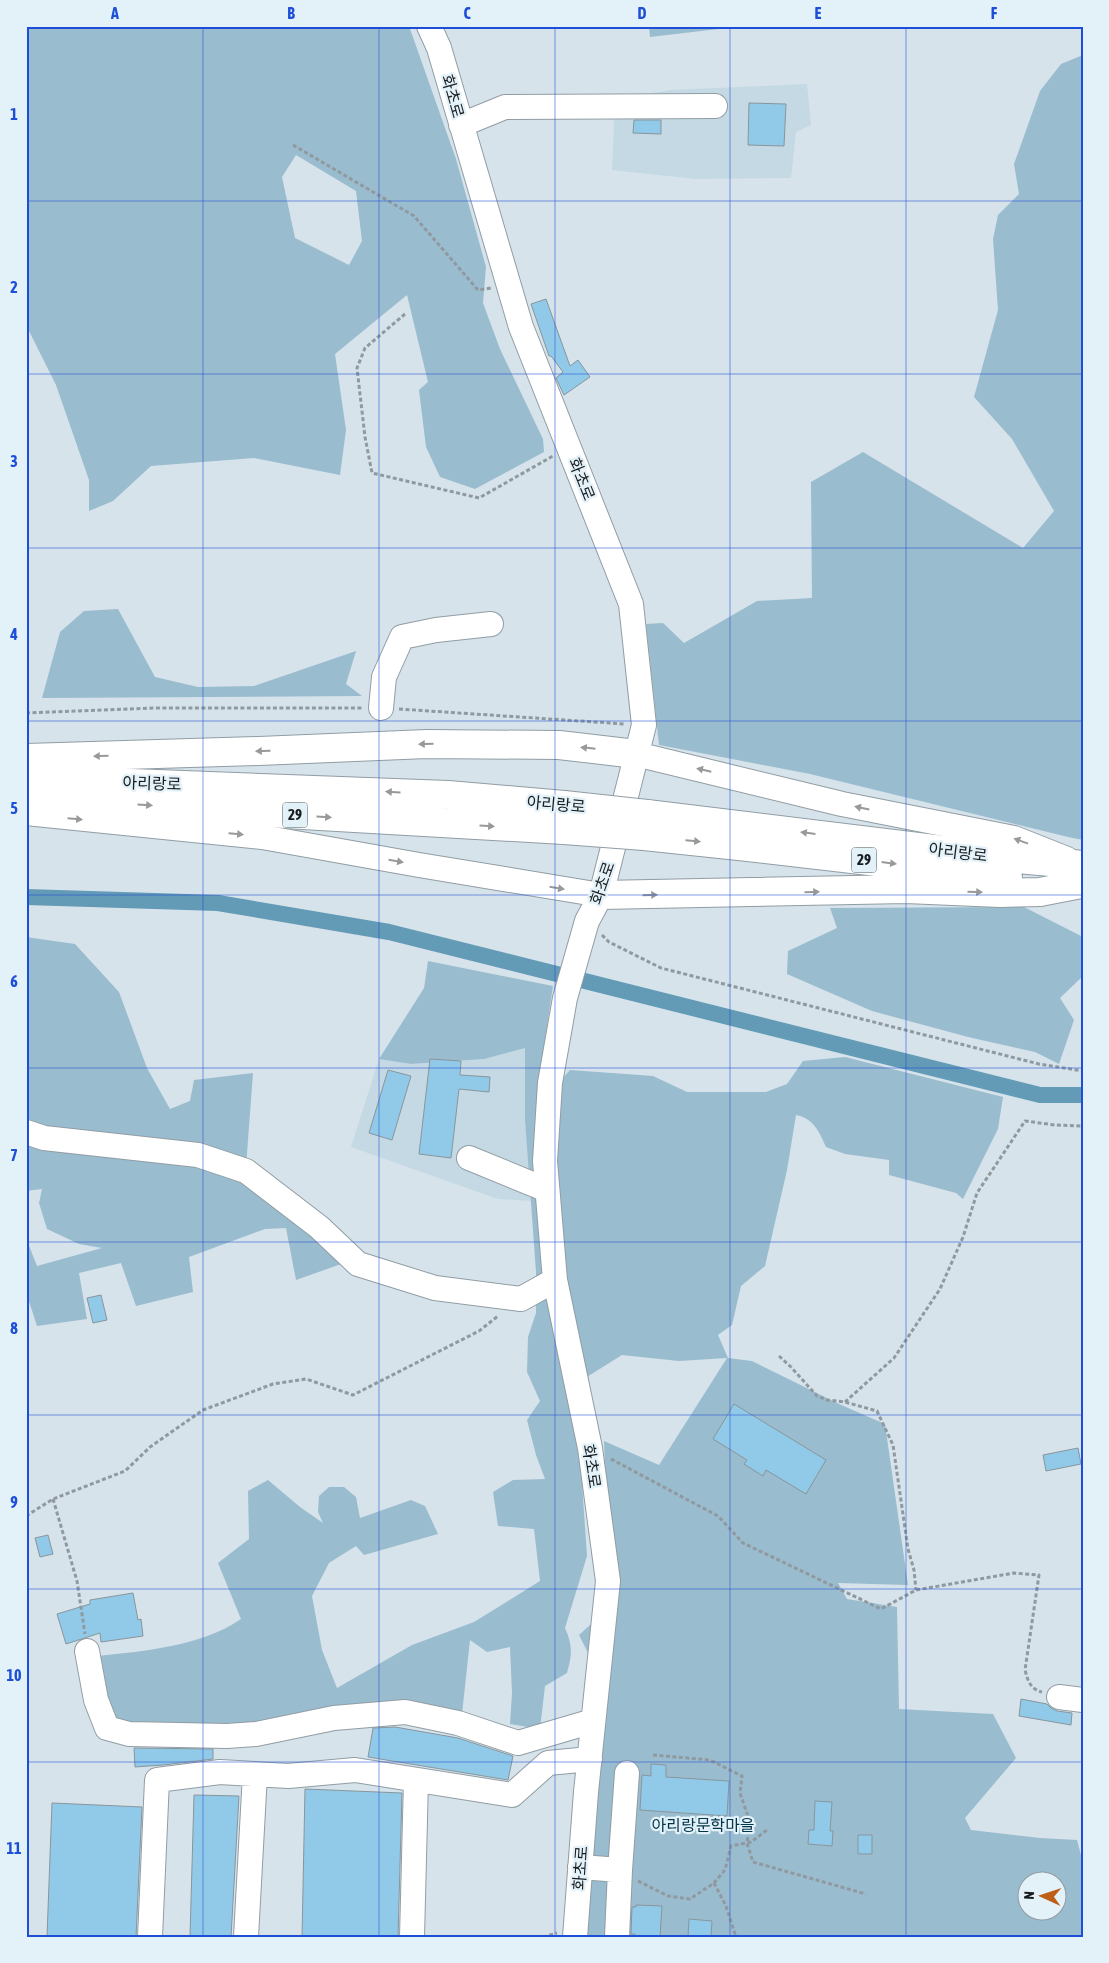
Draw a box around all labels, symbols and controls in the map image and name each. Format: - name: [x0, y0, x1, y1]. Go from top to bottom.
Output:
- text: A: [110, 4, 119, 22]
- text: B: [287, 4, 295, 22]
- text: C: [463, 4, 471, 22]
- text: D: [638, 4, 647, 22]
- text: E: [815, 4, 822, 22]
- text: F: [991, 4, 998, 22]
- street label: 화초로: [438, 72, 468, 120]
- text: 1: [10, 105, 18, 123]
- text: 2: [10, 278, 18, 296]
- text: 3: [10, 452, 18, 470]
- street label: 화초로: [565, 455, 599, 503]
- text: 4: [9, 625, 18, 643]
- one-way arrow: [417, 740, 433, 748]
- one-way arrow: [580, 744, 596, 752]
- one-way arrow: [255, 747, 271, 755]
- one-way arrow: [93, 752, 109, 760]
- one-way arrow: [697, 766, 712, 774]
- street label: 아리랑로: [122, 773, 182, 793]
- one-way arrow: [385, 788, 401, 796]
- street label: 아리랑로: [526, 792, 586, 816]
- text: 5: [10, 799, 18, 817]
- one-way arrow: [137, 802, 153, 810]
- road number: 29: [282, 802, 308, 828]
- one-way arrow: [854, 804, 870, 812]
- one-way arrow: [317, 813, 333, 821]
- one-way arrow: [67, 815, 83, 823]
- one-way arrow: [479, 823, 495, 831]
- one-way arrow: [800, 829, 816, 837]
- one-way arrow: [229, 830, 245, 838]
- one-way arrow: [685, 837, 701, 845]
- one-way arrow: [1013, 837, 1028, 845]
- street label: 아리랑로: [928, 839, 989, 865]
- road number: 29: [852, 848, 876, 872]
- one-way arrow: [389, 858, 405, 866]
- street label: 화초로: [586, 859, 618, 907]
- one-way arrow: [881, 859, 897, 867]
- one-way arrow: [549, 885, 565, 893]
- one-way arrow: [805, 888, 821, 896]
- one-way arrow: [967, 888, 983, 896]
- one-way arrow: [642, 891, 658, 899]
- text: 6: [10, 972, 18, 990]
- text: 7: [10, 1146, 18, 1164]
- text: 8: [10, 1319, 18, 1337]
- street label: 화초로: [580, 1443, 604, 1489]
- text: 9: [10, 1493, 18, 1511]
- text: 10: [6, 1666, 22, 1684]
- park label: 아리랑문학마을: [651, 1816, 755, 1834]
- text: 11: [6, 1839, 22, 1857]
- street label: 화초로: [569, 1845, 591, 1891]
- north arrow: [1016, 1870, 1066, 1920]
- text: N: [1021, 1891, 1037, 1900]

